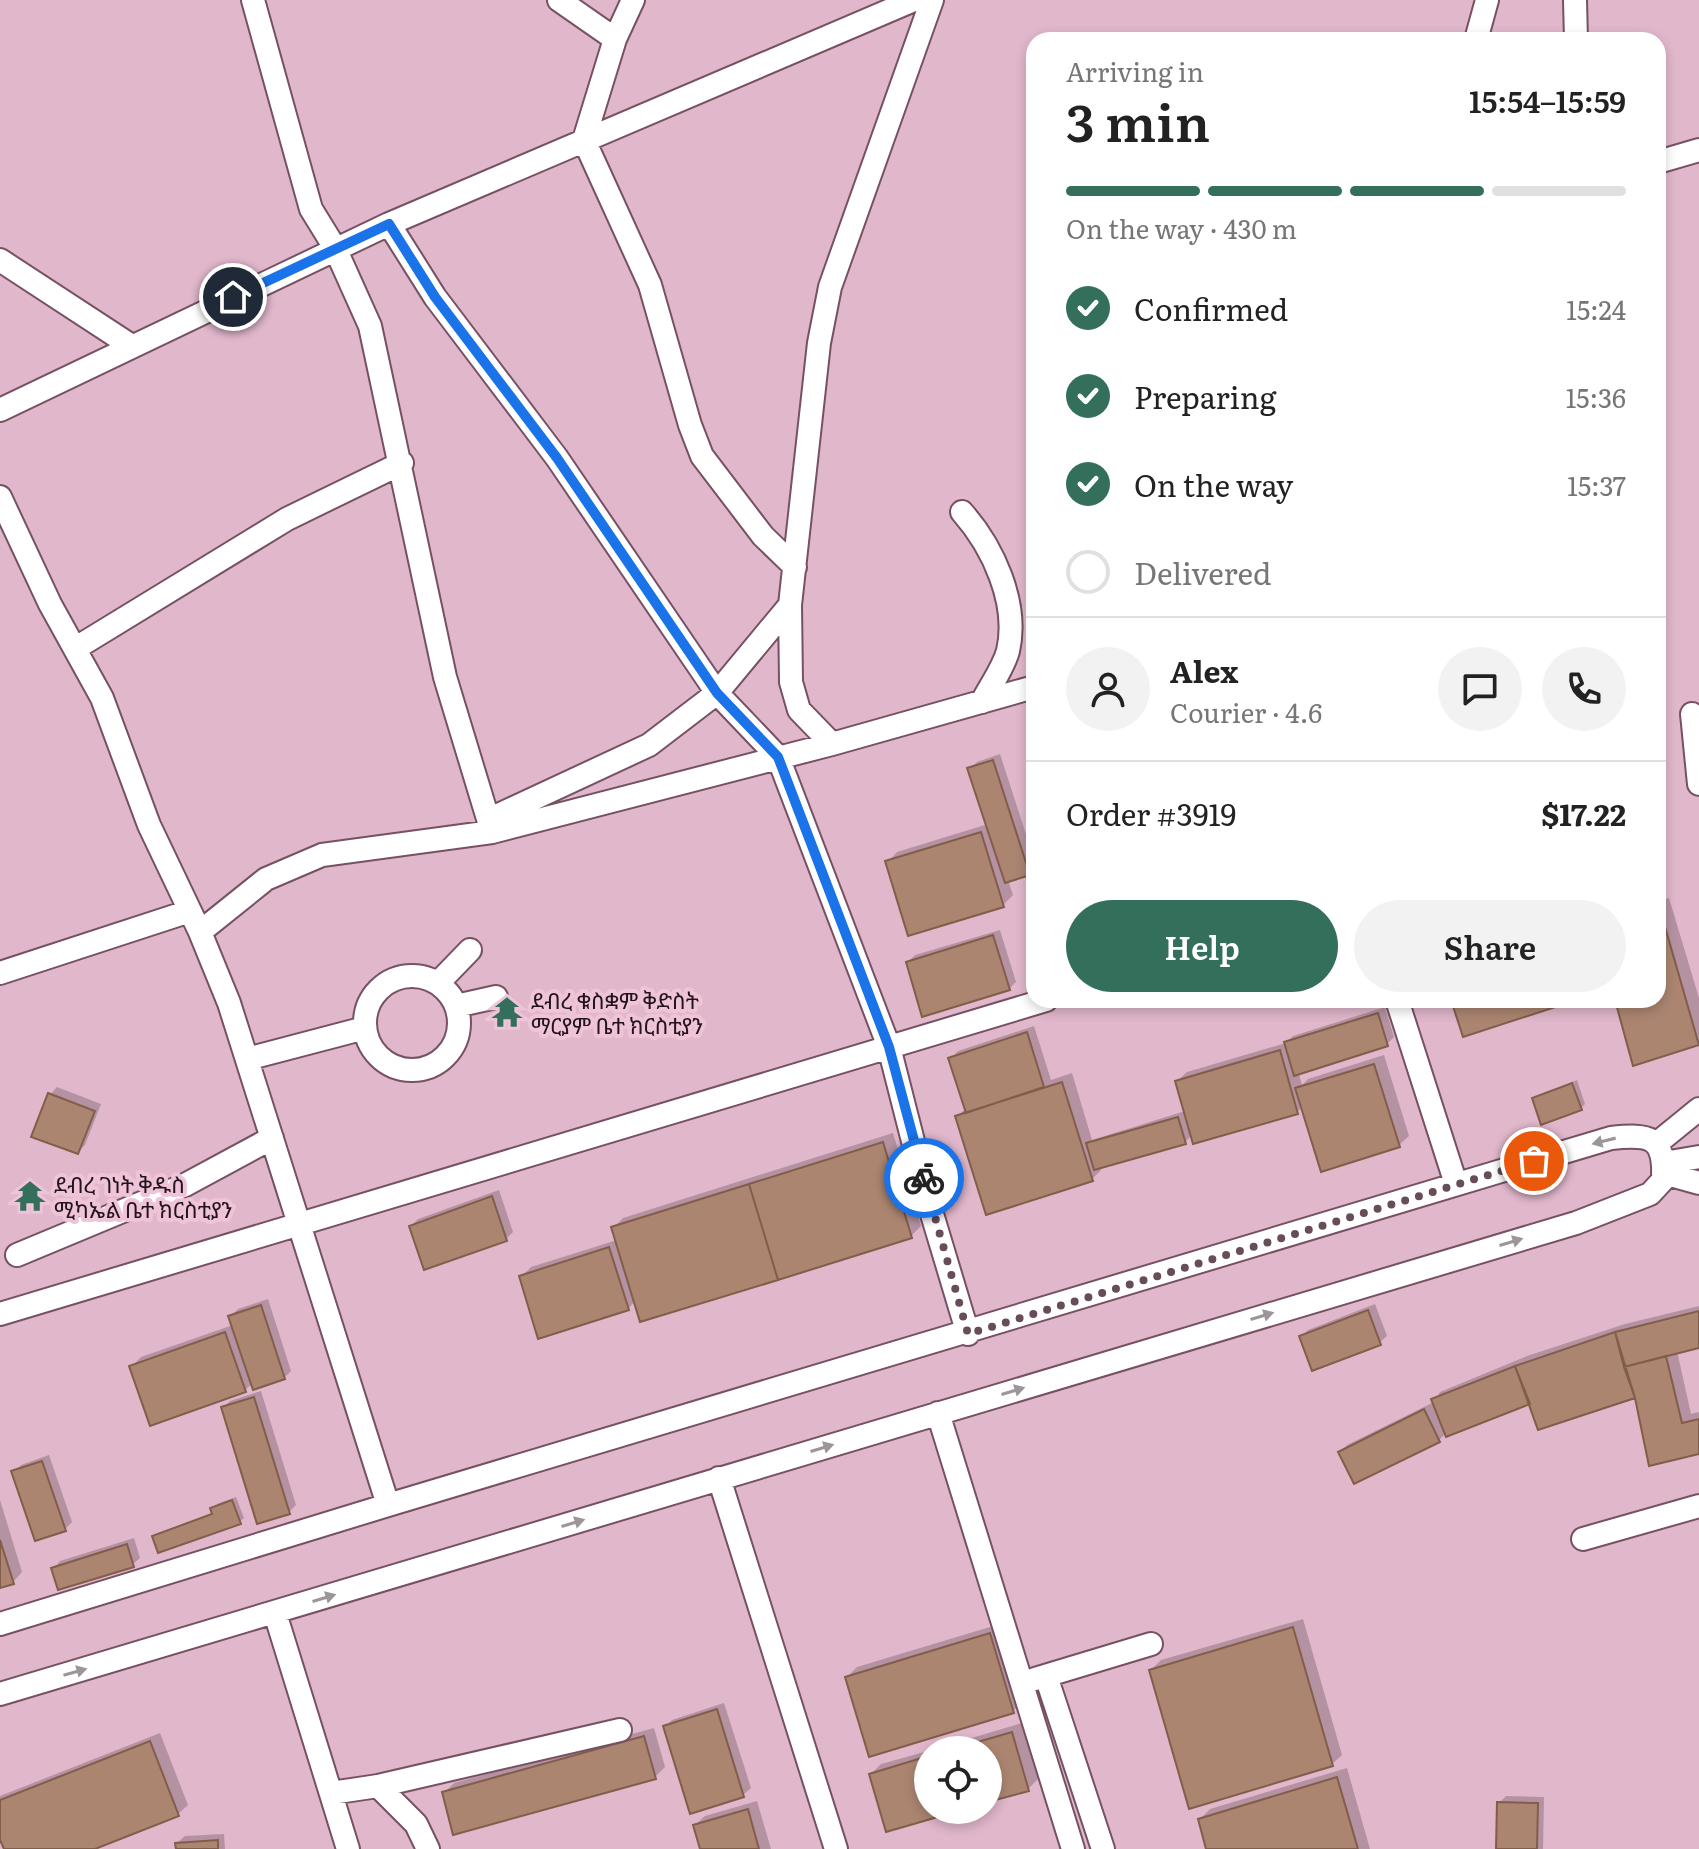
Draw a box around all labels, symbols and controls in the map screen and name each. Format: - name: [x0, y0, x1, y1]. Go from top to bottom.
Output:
- text: Arriving in: [1066, 51, 1204, 90]
- text: 15:54–15:59: [1469, 78, 1626, 122]
- text: 3 min: [1066, 81, 1210, 158]
- text: On the way · 430 m: [1066, 208, 1297, 247]
- pin: [199, 263, 267, 331]
- icon: home: [211, 275, 255, 319]
- icon: check: [1066, 286, 1110, 330]
- text: Confirmed: [1134, 286, 1288, 330]
- text: 15:24: [1566, 289, 1626, 328]
- icon: check: [1066, 374, 1110, 418]
- text: Preparing: [1134, 374, 1276, 418]
- text: 15:36: [1566, 377, 1626, 416]
- icon: check: [1066, 462, 1110, 506]
- text: On the way: [1134, 462, 1293, 506]
- text: 15:37: [1567, 465, 1626, 504]
- text: Delivered: [1134, 550, 1271, 594]
- button: person: [1066, 647, 1150, 731]
- button: chat: [1438, 647, 1522, 731]
- button: phone: [1542, 647, 1626, 731]
- text: Alex: [1170, 648, 1238, 692]
- text: Courier · 4.6: [1170, 692, 1322, 731]
- text: Order #3919: [1066, 791, 1236, 835]
- text: $17.22: [1541, 791, 1626, 835]
- button: Help: [1066, 900, 1338, 992]
- button: Share: [1354, 900, 1626, 992]
- place label: ደብረ ቁስቋም ቅድስት ማርያም ቤተ ክርስቲያን: [531, 983, 703, 1041]
- temple icon: ደብረ ቁስቋም ቅድስት ማርያም ቤተ ክርስቲያን: [490, 995, 524, 1029]
- pin: [1500, 1127, 1568, 1195]
- one-way arrow: [1592, 1136, 1617, 1148]
- courier: [884, 1138, 964, 1218]
- icon: bag: [1512, 1139, 1556, 1183]
- icon: bike: [902, 1156, 946, 1200]
- place label: ደብረ ገነት ቅዱስ ሚካኤል ቤተ ክርስቲያን: [54, 1167, 233, 1225]
- temple icon: ደብረ ገነት ቅዱስ ሚካኤል ቤተ ክርስቲያን: [13, 1179, 47, 1213]
- one-way arrow: [1499, 1235, 1523, 1248]
- one-way arrow: [1250, 1309, 1274, 1322]
- one-way arrow: [1001, 1384, 1025, 1397]
- one-way arrow: [810, 1441, 834, 1454]
- one-way arrow: [561, 1516, 585, 1529]
- one-way arrow: [313, 1591, 337, 1604]
- one-way arrow: [63, 1665, 87, 1678]
- map controls: [914, 1736, 1002, 1824]
- button: locate: [914, 1736, 1002, 1824]

